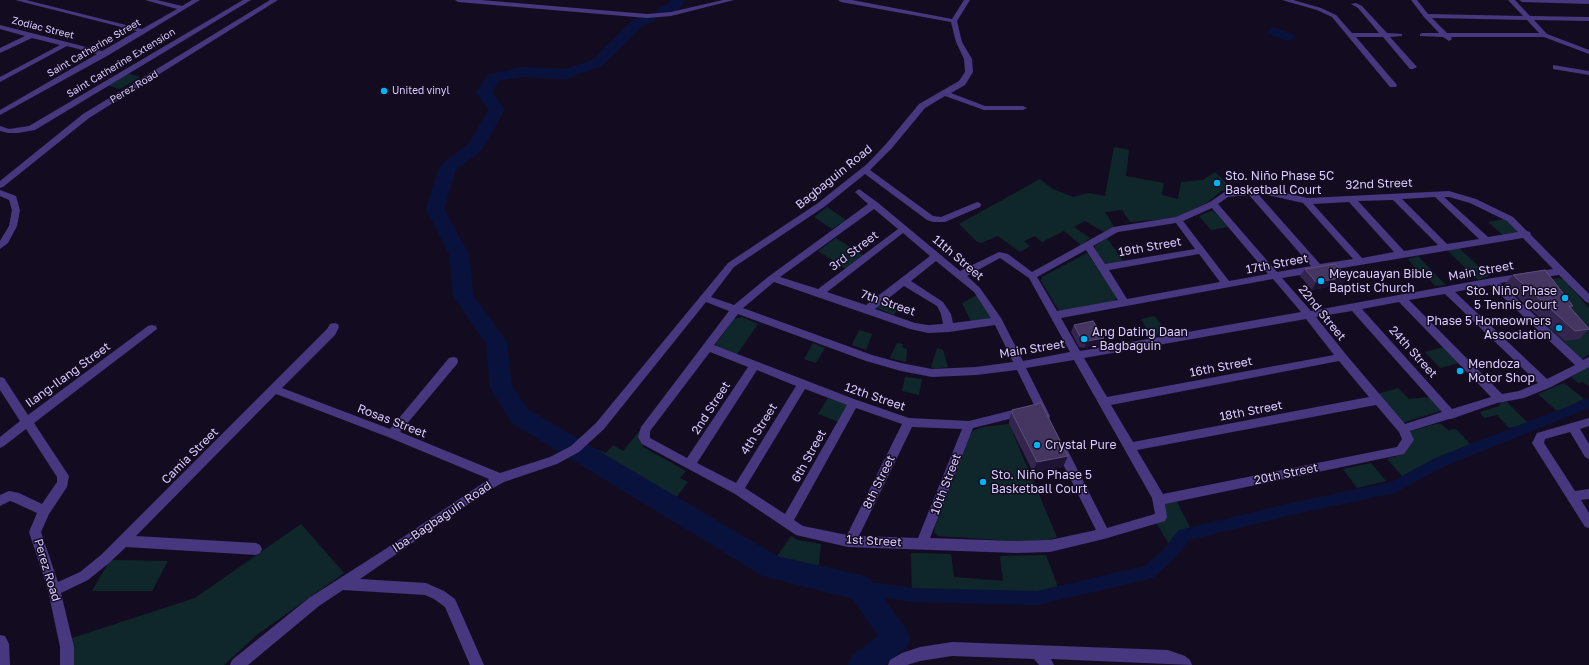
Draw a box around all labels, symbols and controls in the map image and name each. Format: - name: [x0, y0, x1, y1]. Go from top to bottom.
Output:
- street label: Zodiac Street: [11, 14, 75, 42]
- street label: Saint Catherine Street: [45, 16, 143, 80]
- street label: Saint Catherine Extension: [65, 26, 177, 100]
- street label: Perez Road: [108, 68, 160, 106]
- place label: United vinyl: [392, 85, 450, 97]
- marker: United vinyl: [379, 86, 389, 96]
- street label: Bagbaguin Road: [793, 142, 875, 212]
- place label: Sto. Niño Phase 5C Basketball Court: [1225, 169, 1334, 197]
- street label: 32nd Street: [1345, 176, 1413, 192]
- marker: Sto. Niño Phase 5C Basketball Court: [1212, 178, 1222, 188]
- street label: 3rd Street: [827, 228, 881, 274]
- street label: 11th Street: [929, 232, 987, 284]
- street label: 19th Street: [1117, 234, 1183, 260]
- street label: 17th Street: [1245, 251, 1309, 277]
- street label: Main Street: [1447, 258, 1515, 284]
- place label: Meycauayan Bible Baptist Church: [1329, 267, 1432, 295]
- marker: Meycauayan Bible Baptist Church: [1316, 276, 1326, 286]
- street label: 22nd Street: [1295, 282, 1349, 344]
- place label: Sto. Niño Phase 5 Tennis Court: [1466, 284, 1557, 312]
- street label: 7th Street: [859, 287, 917, 319]
- marker: Sto. Niño Phase 5 Tennis Court: [1560, 293, 1570, 303]
- place label: Phase 5 Homeowners Association: [1427, 314, 1551, 342]
- street label: 24th Street: [1386, 323, 1440, 381]
- marker: Phase 5 Homeowners Association: [1554, 323, 1564, 333]
- place label: Ang Dating Daan - Bagbaguin: [1092, 325, 1188, 353]
- marker: Ang Dating Daan - Bagbaguin: [1079, 334, 1089, 344]
- street label: Main Street: [998, 337, 1066, 361]
- street label: Ilang-Ilang Street: [23, 339, 113, 411]
- street label: 16th Street: [1188, 354, 1254, 380]
- place label: Mendoza Motor Shop: [1468, 357, 1535, 385]
- marker: Mendoza Motor Shop: [1455, 366, 1465, 376]
- street label: 2nd Street: [689, 379, 733, 437]
- street label: 12th Street: [843, 380, 907, 414]
- street label: 18th Street: [1218, 398, 1284, 424]
- street label: Rosas Street: [355, 401, 429, 441]
- street label: 4th Street: [738, 401, 780, 457]
- street label: Camia Street: [159, 425, 221, 487]
- street label: 6th Street: [789, 427, 829, 485]
- place label: Crystal Pure: [1045, 438, 1116, 452]
- marker: Crystal Pure: [1032, 440, 1042, 450]
- street label: 10th Street: [928, 452, 964, 516]
- street label: 8th Street: [860, 453, 898, 511]
- street label: 20th Street: [1253, 460, 1319, 488]
- place label: Sto. Niño Phase 5 Basketball Court: [991, 468, 1092, 496]
- marker: Sto. Niño Phase 5 Basketball Court: [978, 477, 988, 487]
- street label: Iba-Bagbaguin Road: [390, 478, 494, 556]
- street label: 1st Street: [846, 532, 902, 550]
- street label: Perez Road: [31, 537, 63, 603]

